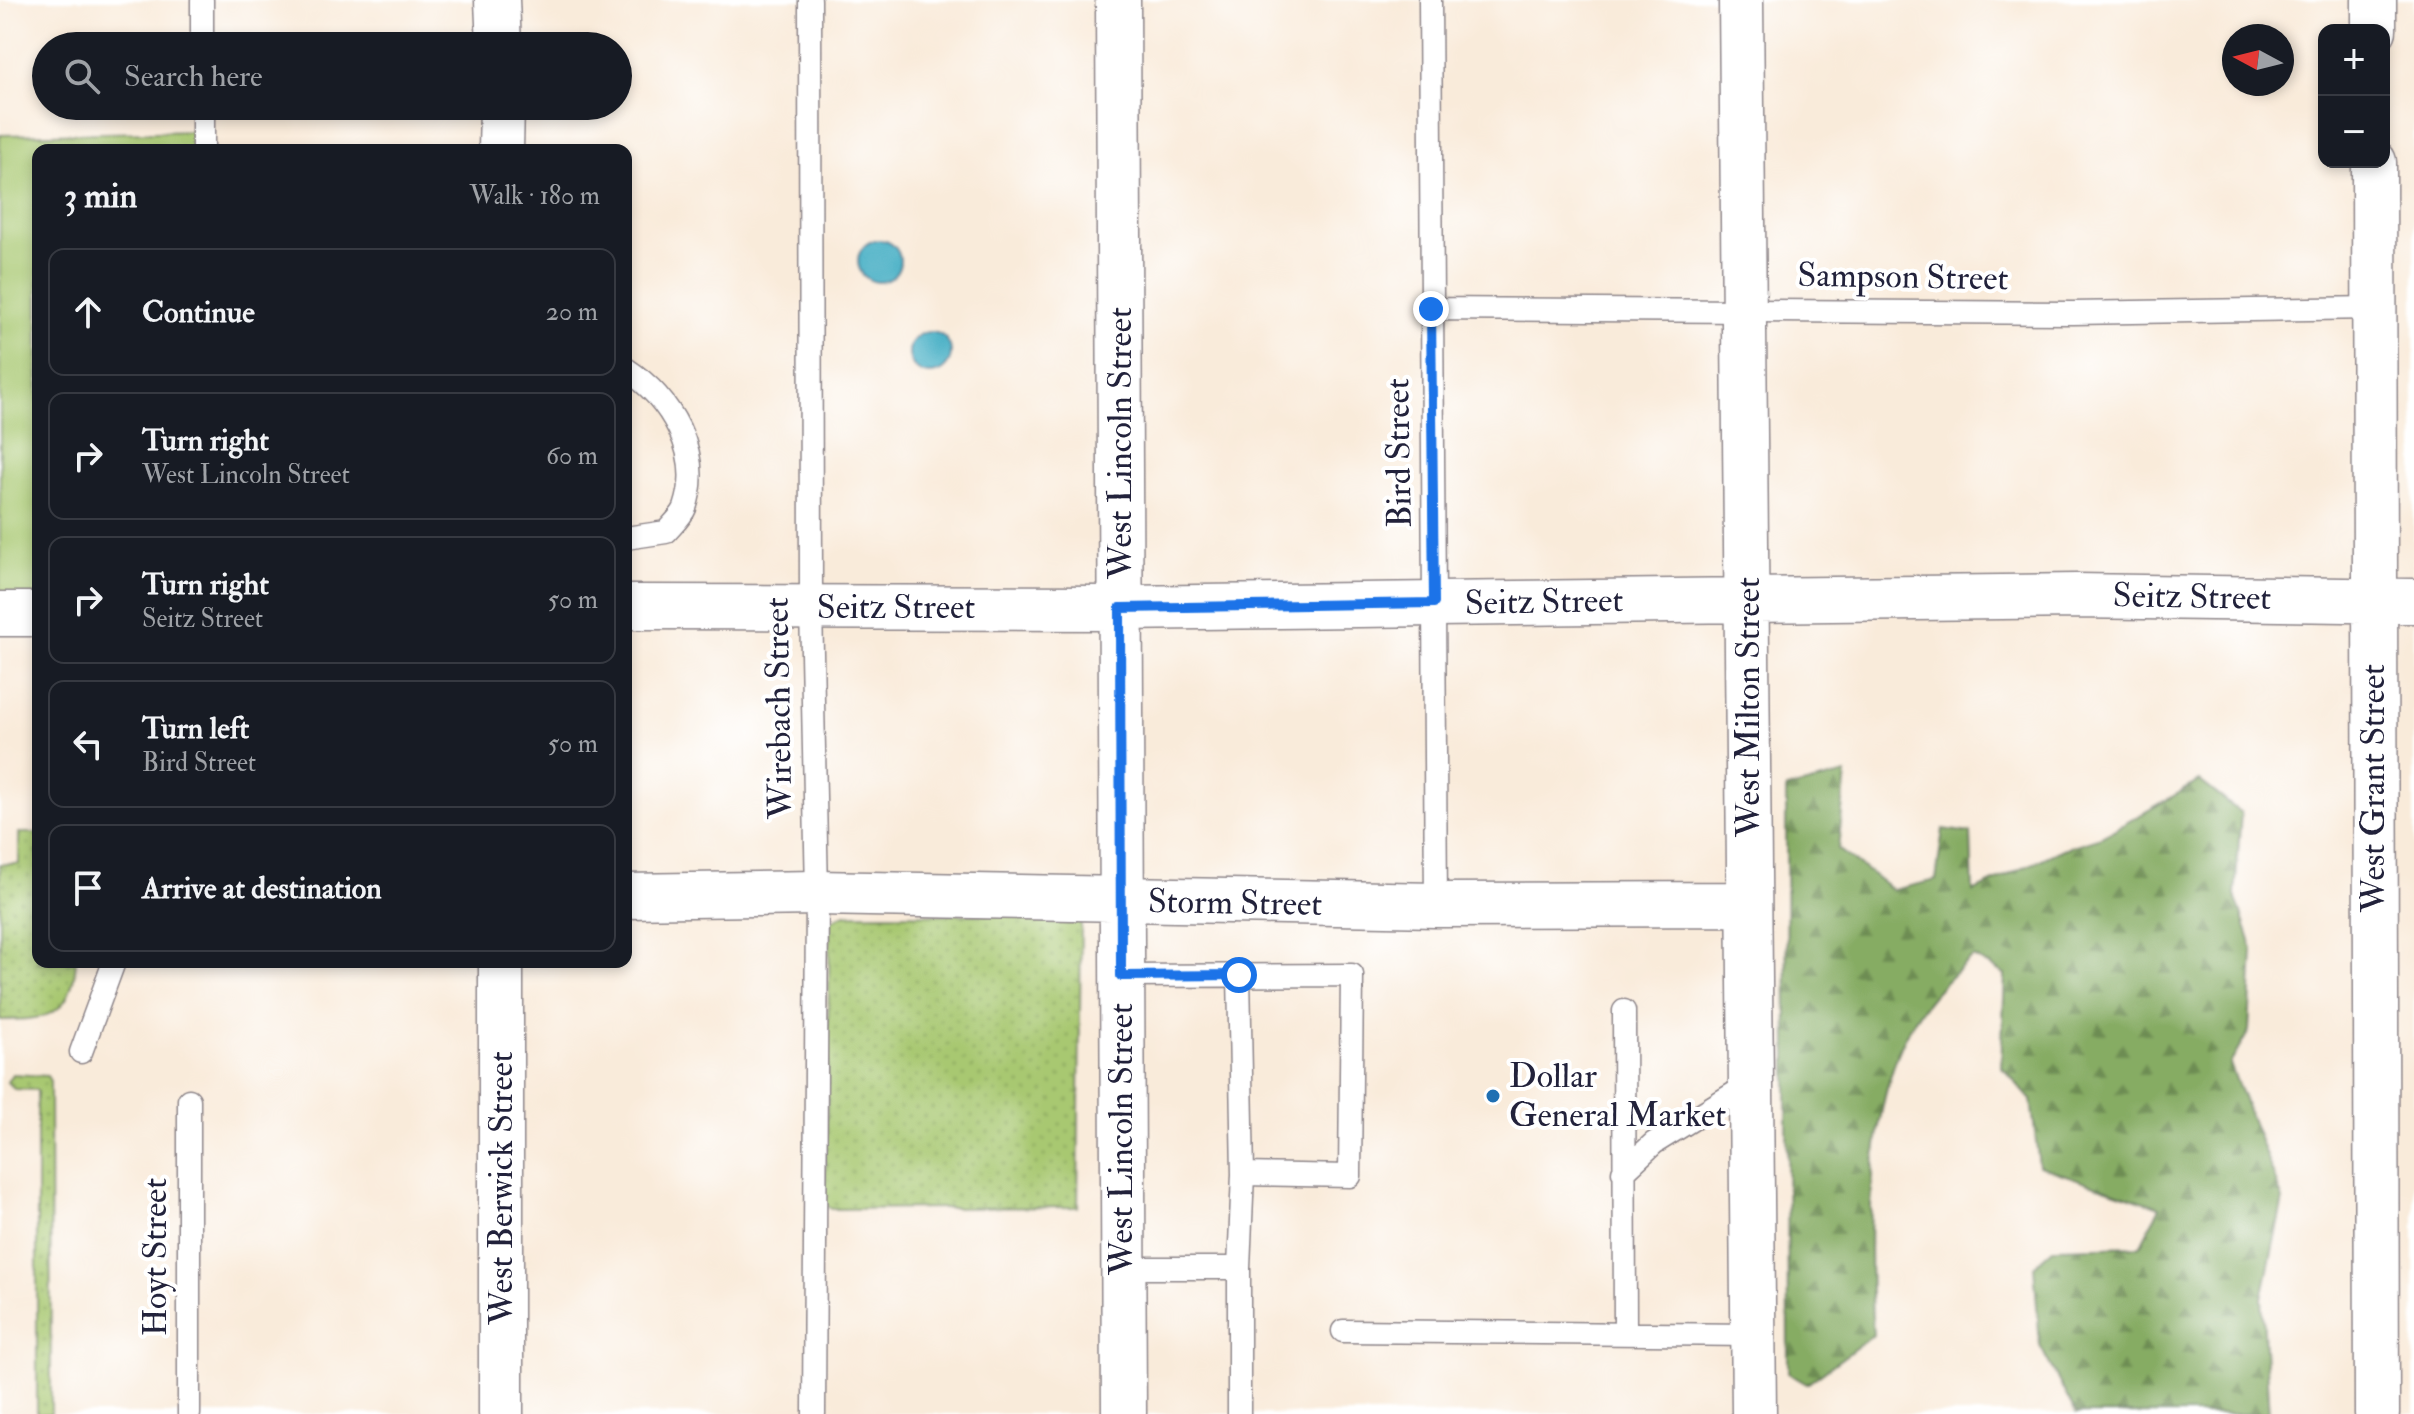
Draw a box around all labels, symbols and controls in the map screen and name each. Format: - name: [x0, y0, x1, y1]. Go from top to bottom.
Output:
- north arrow: [2222, 24, 2294, 96]
- map controls: [2318, 24, 2390, 168]
- button: +: [2318, 24, 2390, 96]
- search box: [32, 32, 632, 120]
- icon: search: [60, 54, 104, 98]
- text: Search here: [124, 58, 263, 95]
- button: −: [2318, 96, 2390, 168]
- text: 3 min: [64, 175, 137, 218]
- text: Walk · 180 m: [470, 180, 600, 212]
- street label: Sampson Street: [1797, 254, 2009, 300]
- icon: ahead: [66, 290, 110, 334]
- route end: [1413, 291, 1449, 327]
- text: Continue: [142, 294, 255, 331]
- text: 20 m: [546, 296, 598, 328]
- street label: West Lincoln Street: [1099, 307, 1142, 580]
- street label: Bird Street: [1376, 378, 1422, 528]
- text: Turn right: [142, 422, 269, 459]
- icon: right: [66, 434, 110, 478]
- text: 60 m: [546, 440, 598, 472]
- text: West Lincoln Street: [142, 459, 350, 491]
- text: Turn right: [142, 566, 269, 603]
- street label: Seitz Street: [2112, 574, 2272, 620]
- street label: West Milton Street: [1727, 577, 1770, 838]
- icon: right: [66, 578, 110, 622]
- street label: Seitz Street: [1464, 579, 1624, 625]
- text: 50 m: [548, 584, 598, 616]
- street label: Seitz Street: [817, 586, 975, 629]
- street label: Wirebach Street: [756, 597, 802, 820]
- text: Seitz Street: [142, 603, 263, 635]
- street label: West Grant Street: [2352, 664, 2395, 913]
- text: Turn left: [142, 710, 249, 747]
- icon: left: [66, 722, 110, 766]
- text: 50 m: [548, 728, 598, 760]
- text: Bird Street: [142, 747, 256, 779]
- icon: arrive: [66, 866, 110, 910]
- text: Arrive at destination: [142, 870, 382, 907]
- street label: Storm Street: [1147, 880, 1323, 926]
- route start: [1221, 957, 1257, 993]
- street label: West Lincoln Street: [1100, 1003, 1143, 1276]
- street label: West Berwick Street: [480, 1051, 523, 1326]
- place label: Dollar General Market: [1509, 1055, 1726, 1137]
- marker: Dollar General Market: [1484, 1087, 1502, 1105]
- street label: Hoyt Street: [134, 1178, 177, 1336]

